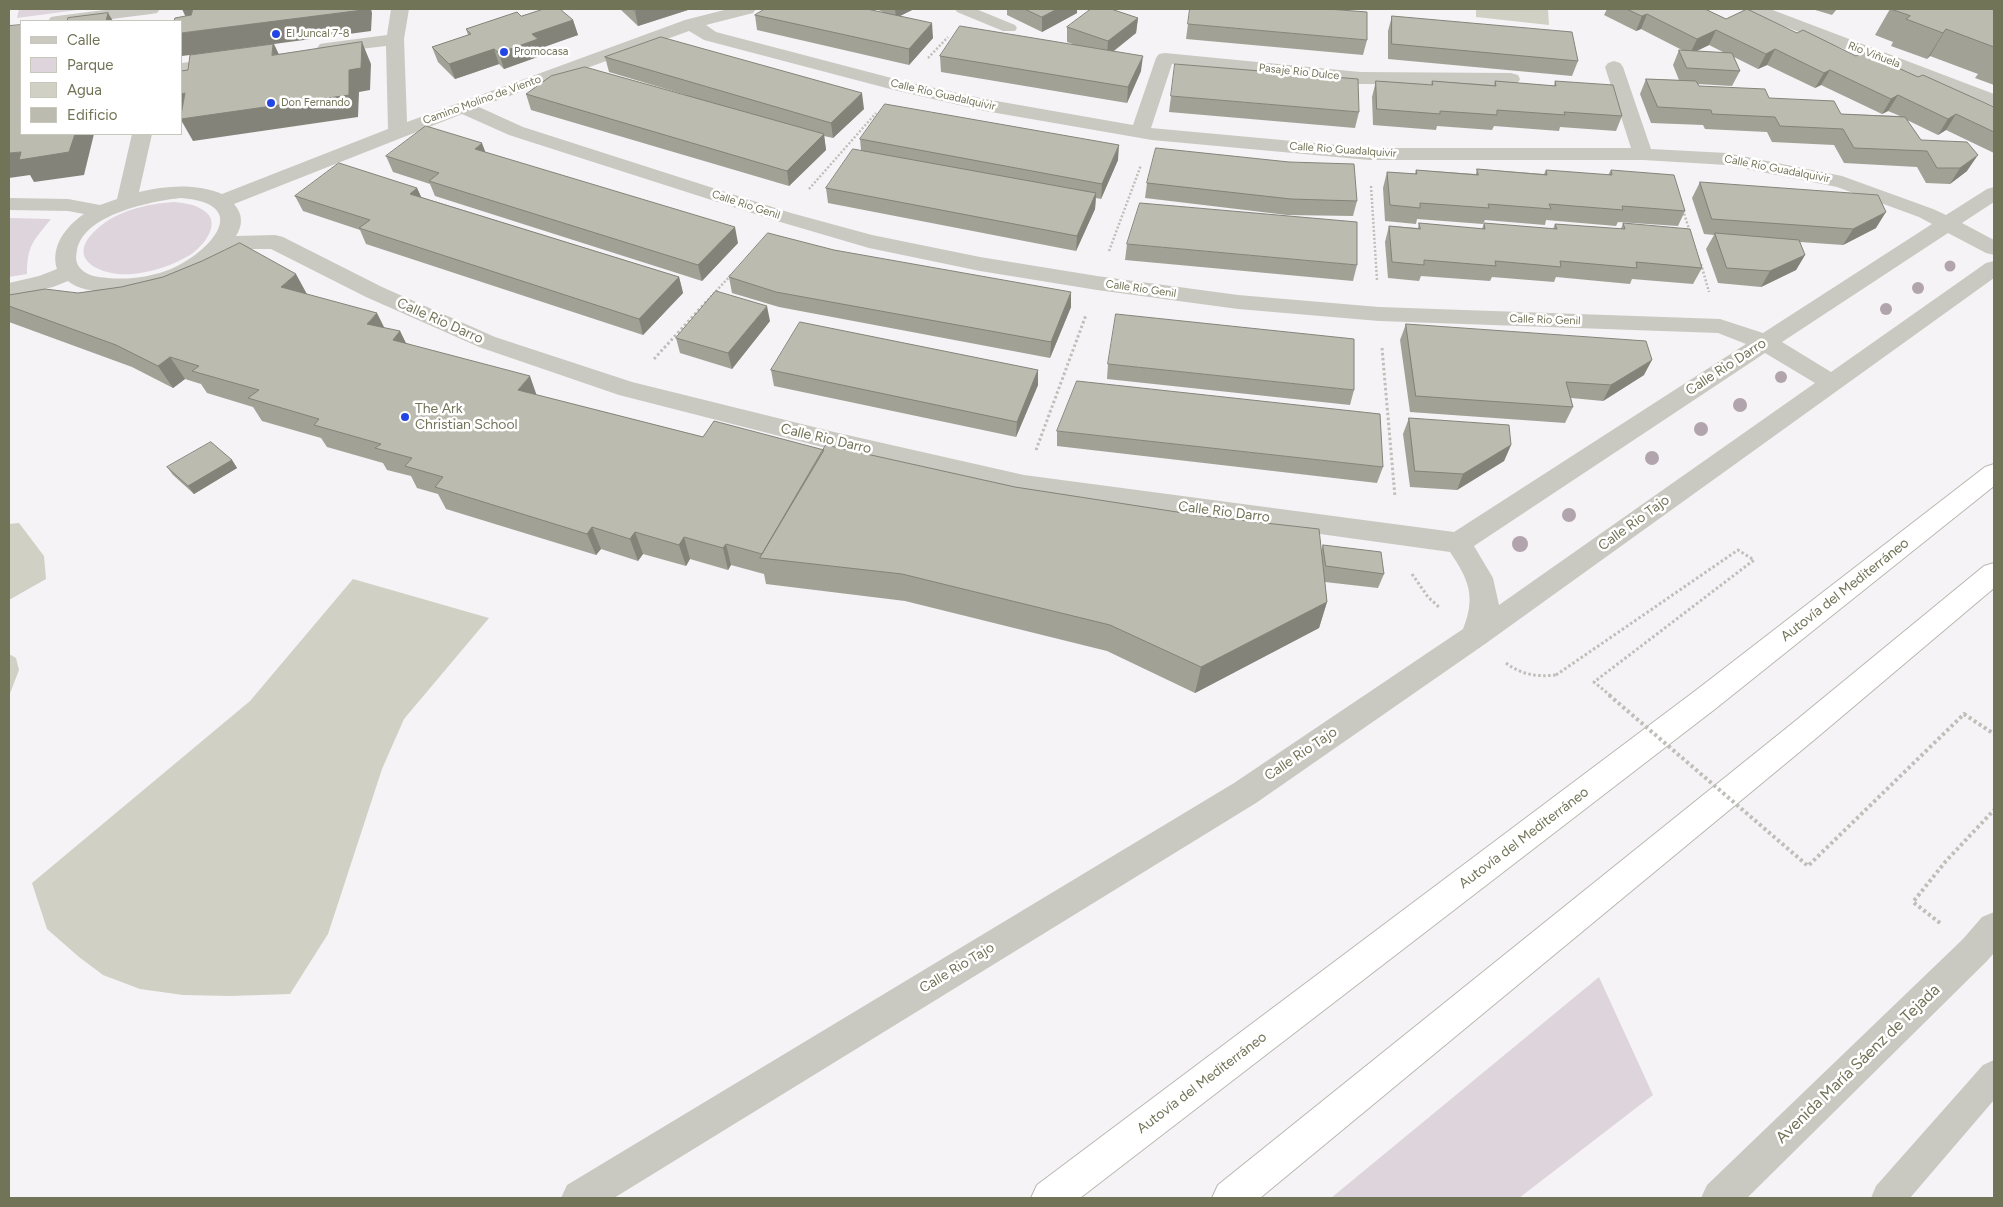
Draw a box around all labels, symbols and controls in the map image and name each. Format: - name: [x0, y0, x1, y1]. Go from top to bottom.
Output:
- legend: [20, 20, 182, 135]
- place label: El Juncal 7-8: [286, 27, 350, 41]
- marker: El Juncal 7-8: [270, 28, 282, 40]
- text: Calle: [67, 31, 100, 49]
- street label: Rio Viñuela: [1846, 39, 1902, 71]
- place label: Promocasa: [514, 45, 568, 59]
- marker: Promocasa: [498, 46, 510, 58]
- text: Parque: [67, 56, 114, 74]
- street label: Pasaje Rio Dulce: [1258, 61, 1340, 83]
- street label: Camino Molino de Viento: [421, 72, 543, 128]
- street label: Calle Rio Guadalquivir: [889, 77, 997, 113]
- text: Agua: [67, 81, 102, 99]
- place label: Don Fernando: [281, 96, 350, 110]
- marker: Don Fernando: [265, 97, 277, 109]
- text: Edificio: [67, 106, 117, 124]
- street label: Calle Rio Guadalquivir: [1289, 140, 1397, 160]
- street label: Calle Rio Guadalquivir: [1723, 152, 1831, 186]
- street label: Calle Rio Genil: [710, 188, 782, 222]
- street label: Calle Rio Genil: [1105, 278, 1177, 300]
- street label: Calle Rio Darro: [394, 295, 486, 347]
- street label: Calle Rio Genil: [1509, 312, 1581, 328]
- street label: Calle Rio Darro: [1683, 335, 1769, 399]
- place label: The Ark Christian School: [415, 401, 518, 434]
- marker: The Ark Christian School: [399, 411, 411, 423]
- street label: Calle Rio Darro: [779, 420, 873, 458]
- street label: Calle Rio Tajo: [1595, 492, 1673, 554]
- street label: Calle Rio Darro: [1177, 498, 1271, 526]
- street label: Autovía del Mediterráneo: [1778, 535, 1912, 645]
- street label: Calle Rio Tajo: [1261, 724, 1341, 784]
- street label: Autovía del Mediterráneo: [1456, 784, 1592, 892]
- street label: Calle Rio Tajo: [917, 939, 997, 997]
- street label: Avenida María Sáenz de Tejada: [1772, 980, 1944, 1148]
- street label: Autovía del Mediterráneo: [1134, 1029, 1270, 1137]

